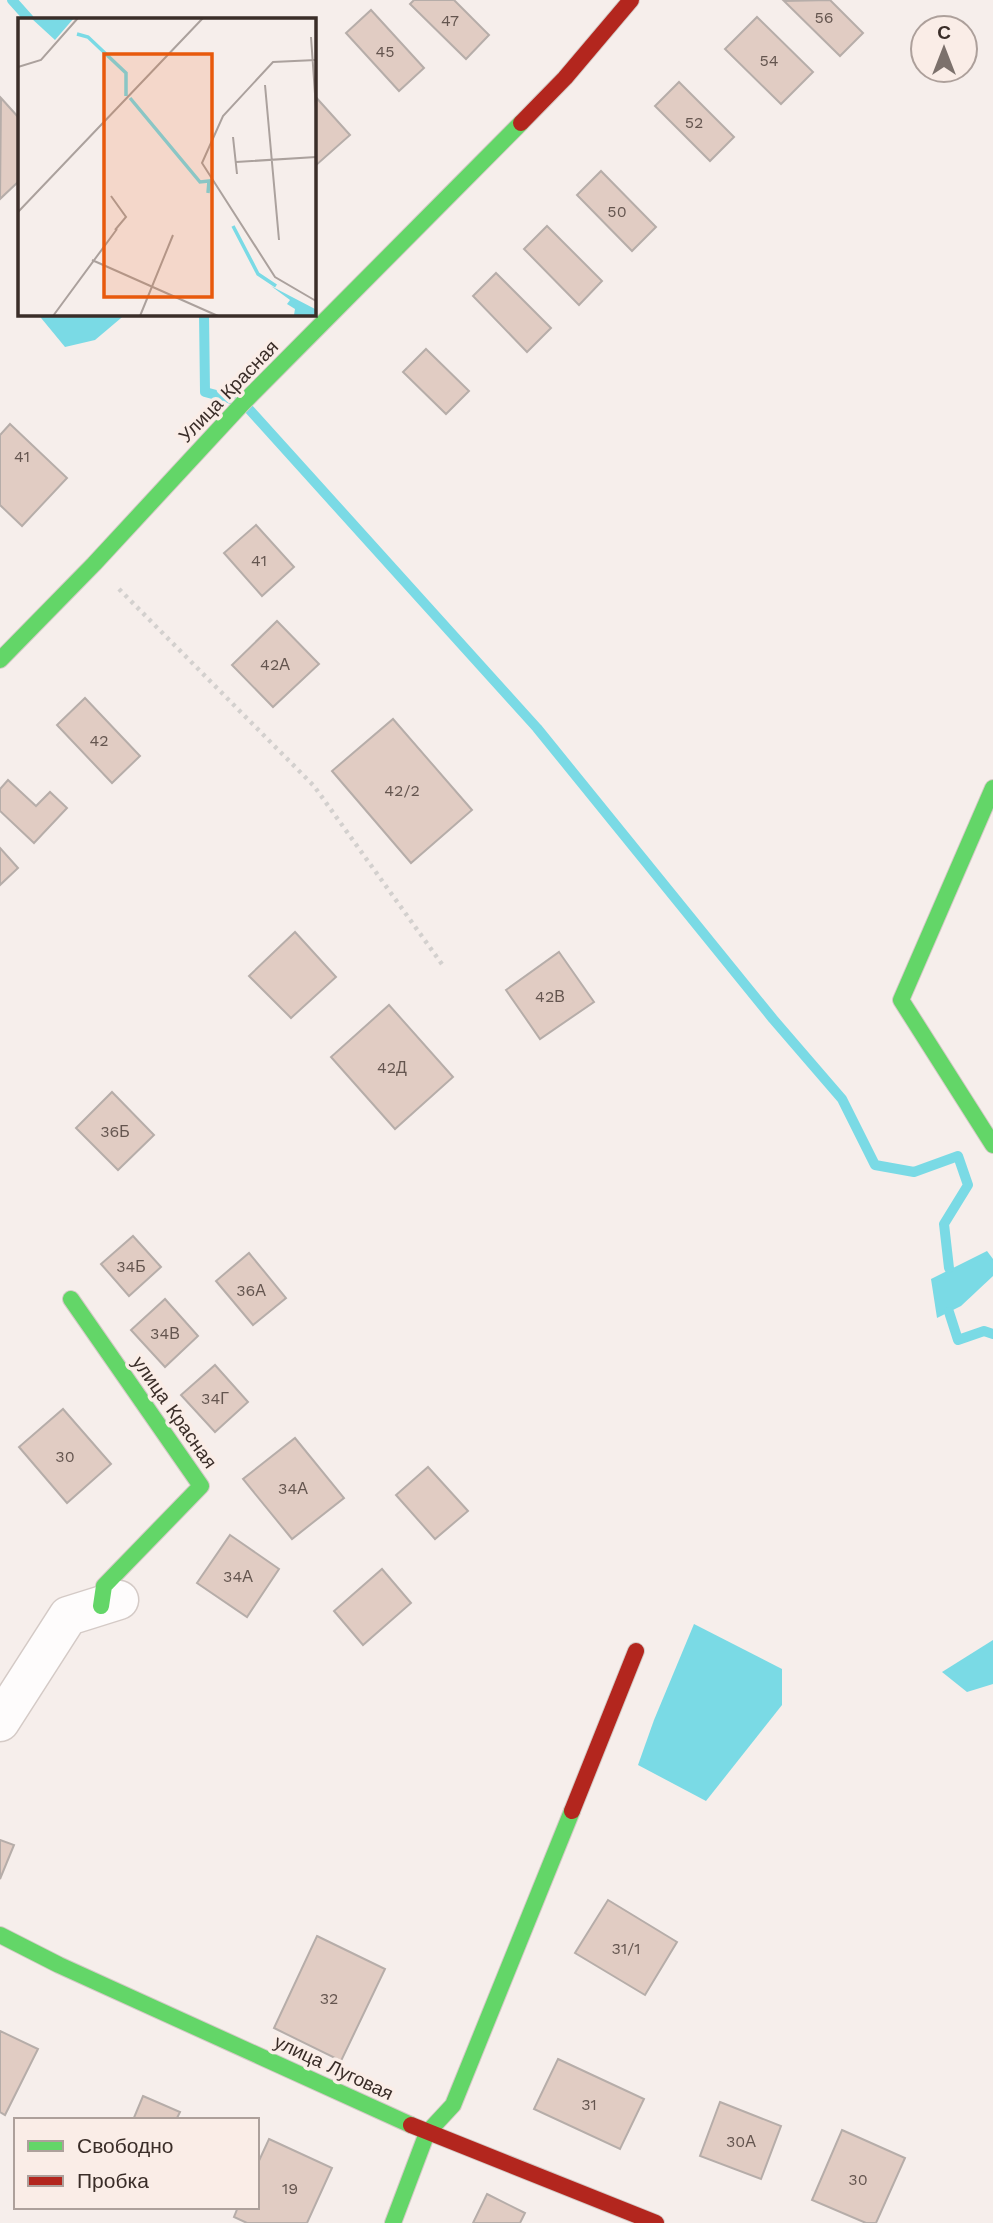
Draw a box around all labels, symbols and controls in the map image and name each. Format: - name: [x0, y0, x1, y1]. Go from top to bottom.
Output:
- house number: 56: [814, 8, 834, 27]
- house number: 47: [441, 11, 459, 30]
- north arrow: [909, 14, 979, 84]
- inset map: [18, 18, 315, 315]
- text: С: [937, 21, 951, 44]
- house number: 45: [375, 42, 395, 61]
- house number: 54: [759, 51, 779, 70]
- house number: 52: [685, 113, 703, 132]
- house number: 50: [607, 202, 627, 221]
- street label: Улица Красная: [174, 335, 283, 447]
- house number: 41: [14, 447, 30, 466]
- house number: 41: [251, 551, 267, 570]
- house number: 42А: [260, 655, 290, 674]
- house number: 42: [89, 731, 109, 750]
- house number: 42/2: [384, 781, 420, 800]
- house number: 42В: [535, 987, 565, 1006]
- house number: 42Д: [377, 1058, 407, 1077]
- house number: 36Б: [100, 1122, 130, 1141]
- house number: 34Б: [116, 1257, 146, 1276]
- house number: 36А: [236, 1281, 266, 1300]
- house number: 34В: [150, 1324, 180, 1343]
- street label: улица Красная: [127, 1352, 222, 1473]
- house number: 34Г: [201, 1389, 229, 1408]
- house number: 30: [55, 1447, 75, 1466]
- house number: 34А: [278, 1479, 308, 1498]
- house number: 34А: [223, 1567, 253, 1586]
- house number: 31/1: [612, 1939, 640, 1958]
- house number: 32: [320, 1989, 338, 2008]
- street label: улица Луговая: [271, 2030, 397, 2105]
- house number: 31: [581, 2095, 597, 2114]
- legend: [14, 2118, 259, 2209]
- house number: 30А: [726, 2132, 756, 2151]
- text: Свободно: [77, 2133, 174, 2158]
- text: Пробка: [77, 2168, 149, 2193]
- house number: 30: [848, 2170, 868, 2189]
- house number: 19: [282, 2179, 298, 2198]

